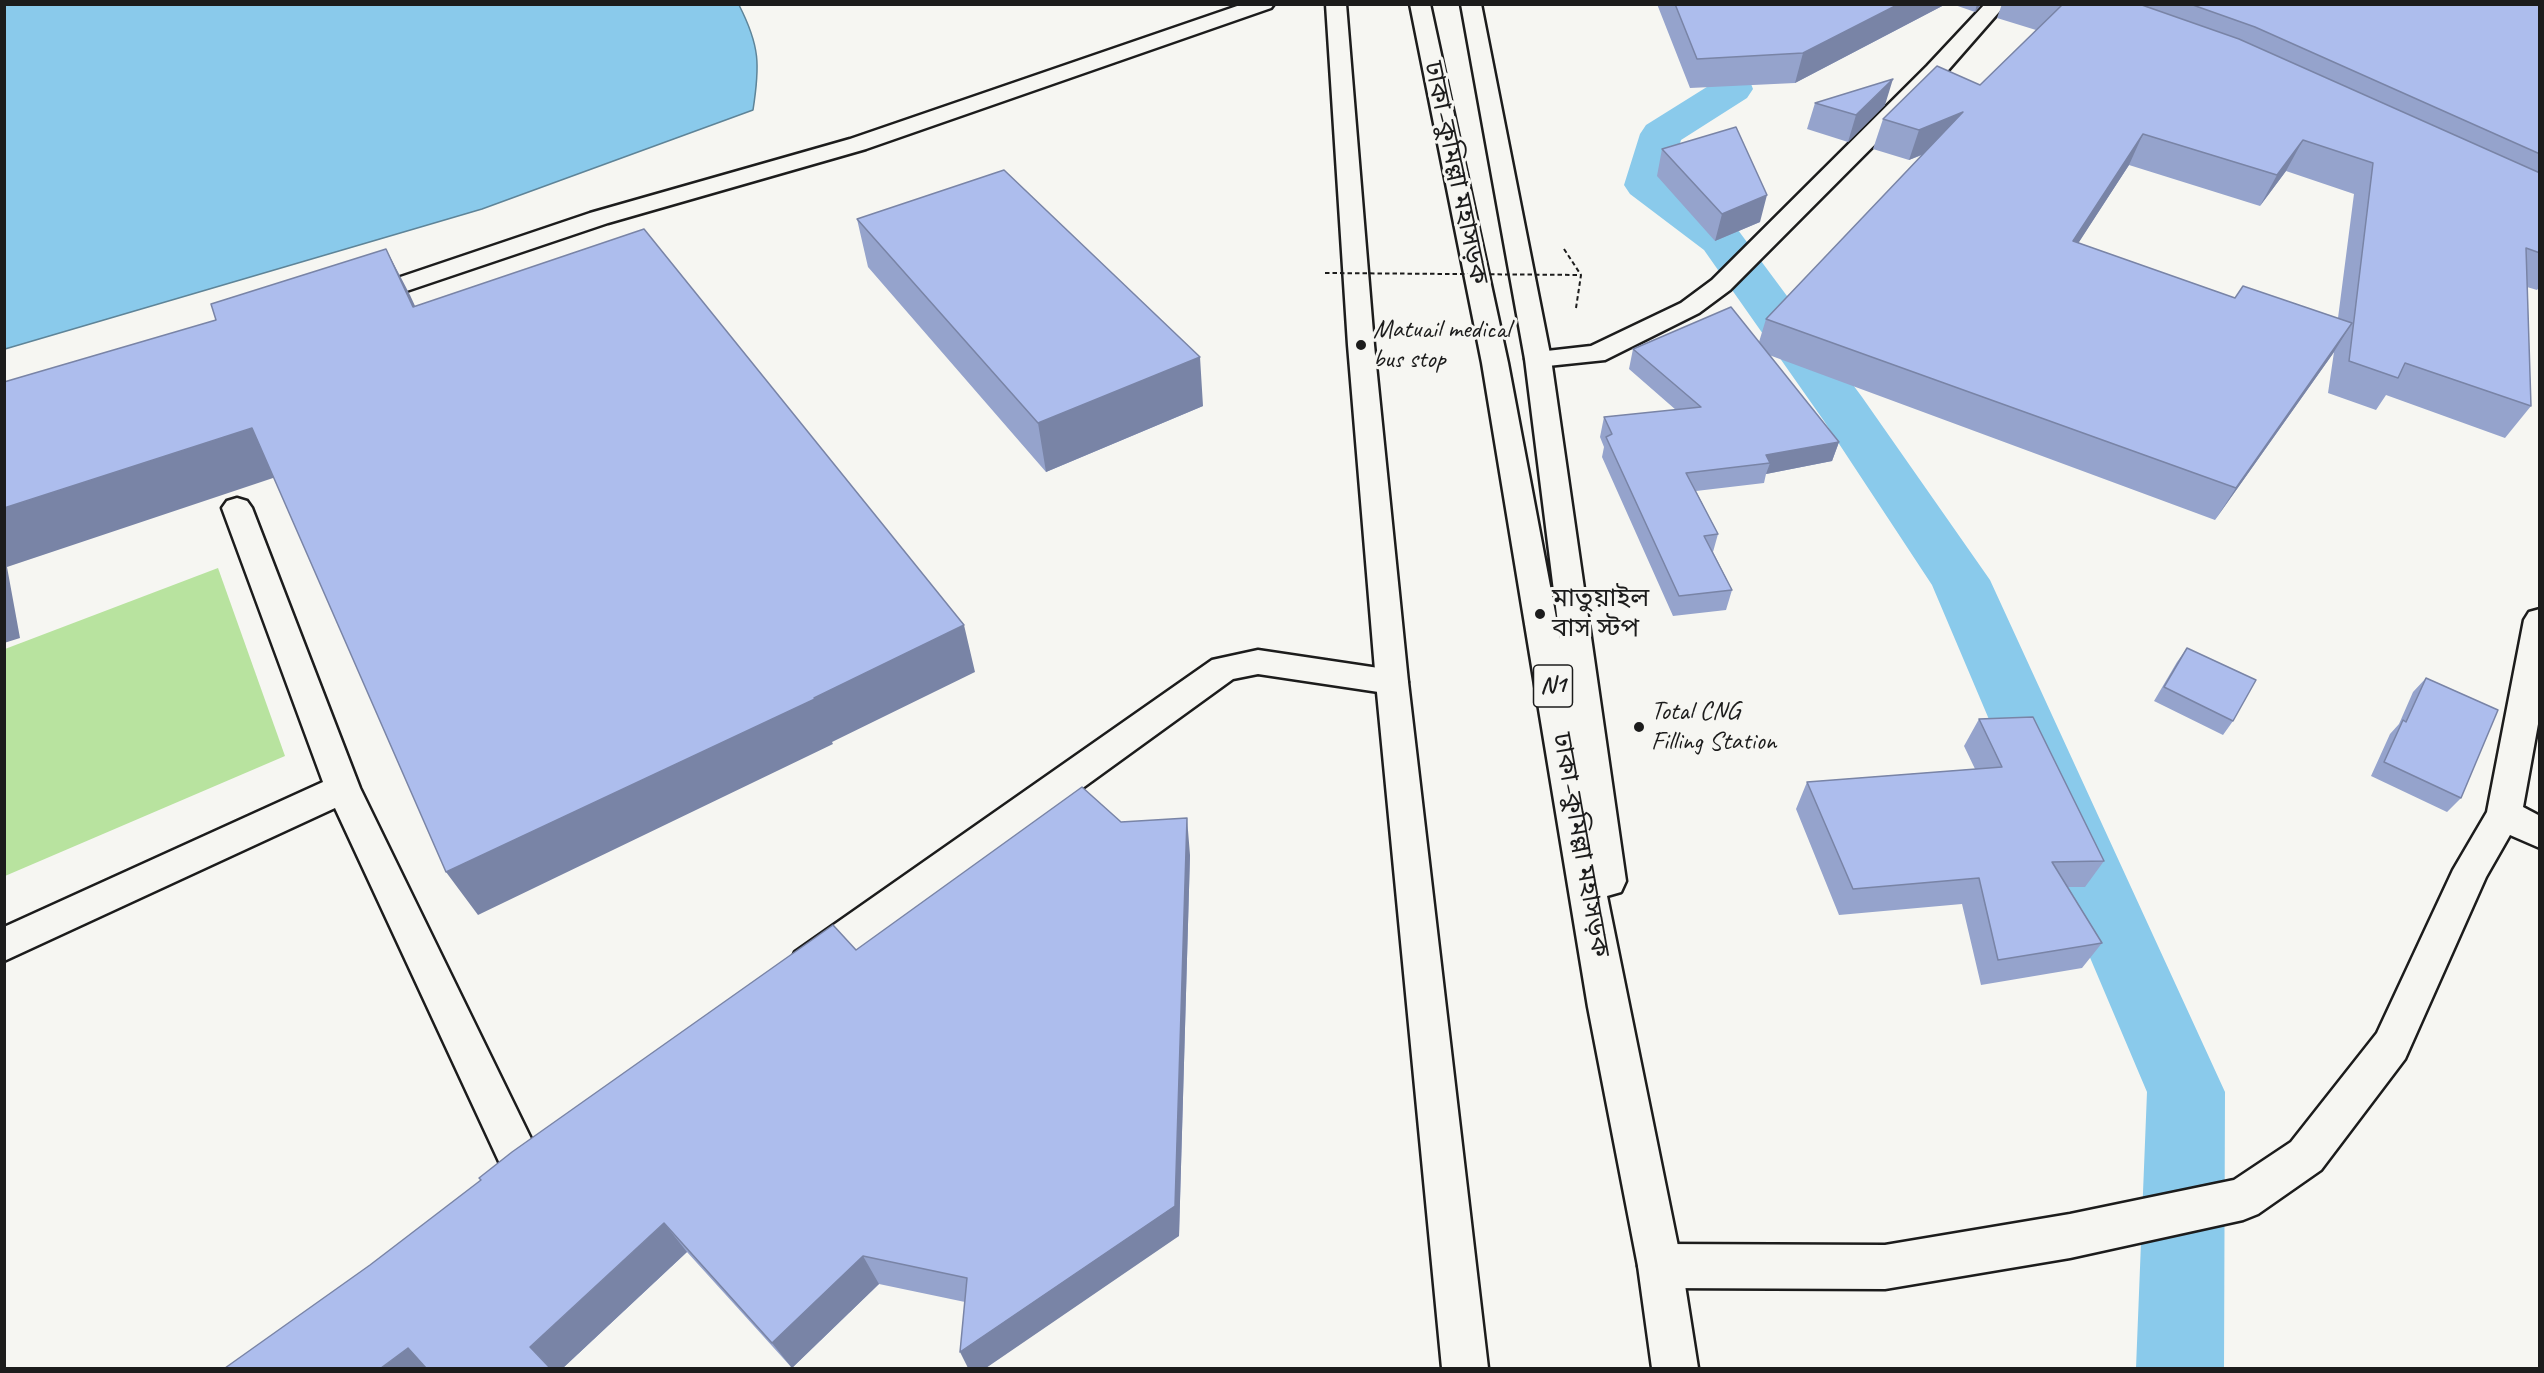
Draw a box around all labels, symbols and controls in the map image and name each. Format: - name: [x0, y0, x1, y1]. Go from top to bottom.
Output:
- street label: ঢাকা–কুমিল্লা মহাসড়ক: [1416, 59, 1494, 287]
- place label: Matuail medical bus stop: [1373, 314, 1510, 376]
- marker: Matuail medical bus stop: [1354, 338, 1368, 352]
- place label: মাতুয়াইল বাস স্টপ: [1552, 583, 1649, 644]
- marker: মাতুয়াইল বাস স্টপ: [1533, 607, 1547, 621]
- road number: N1: [1534, 665, 1572, 707]
- place label: Total CNG Filling Station: [1651, 696, 1776, 758]
- marker: Total CNG Filling Station: [1632, 720, 1646, 734]
- street label: ঢাকা–কুমিল্লা মহাসড়ক: [1545, 730, 1615, 960]

